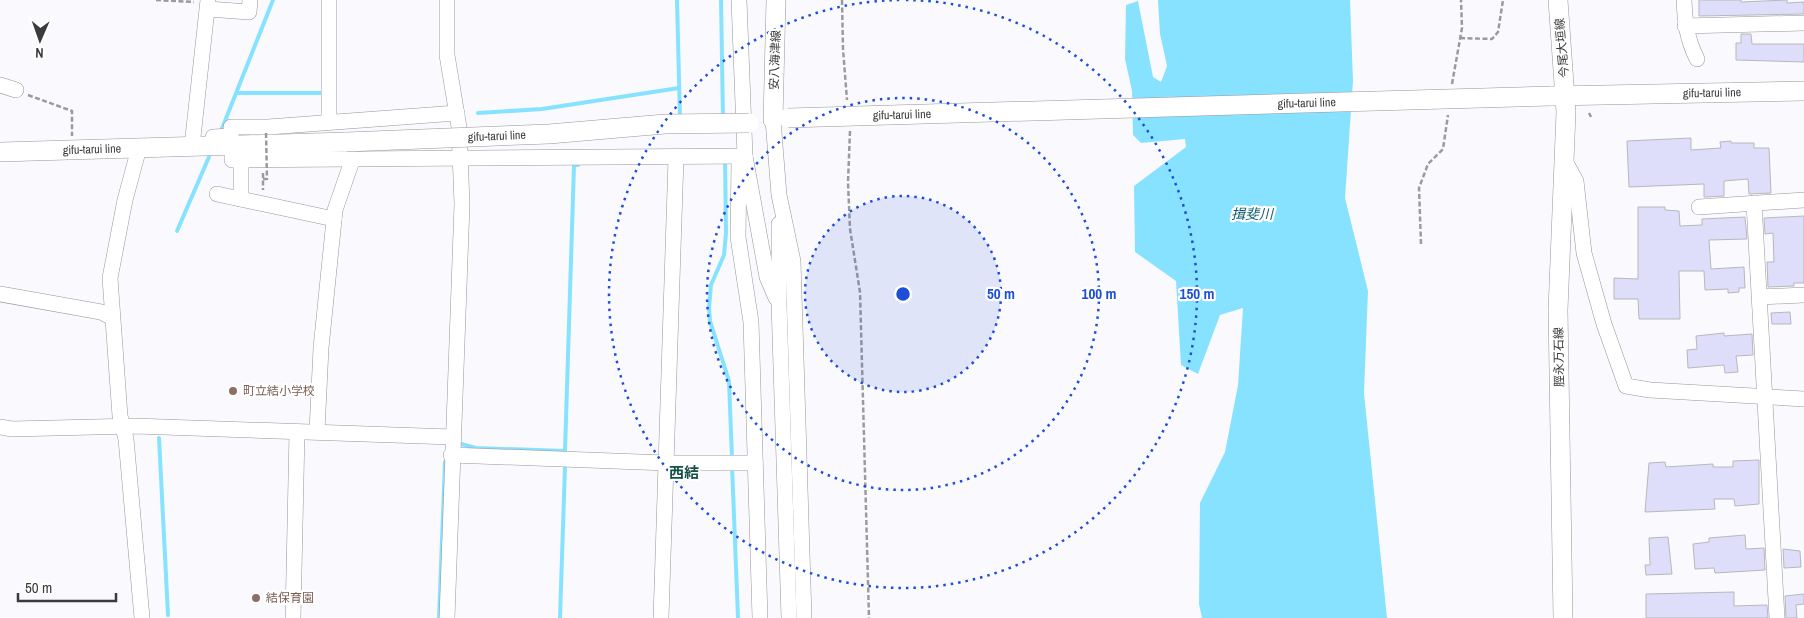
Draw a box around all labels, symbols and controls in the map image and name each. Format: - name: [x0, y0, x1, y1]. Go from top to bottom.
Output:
- north arrow: [15, 15, 65, 65]
- street label: 今尾大垣線: [1551, 17, 1573, 79]
- street label: 安八海津線: [766, 30, 784, 90]
- text: N: [35, 44, 44, 62]
- street label: gifu-tarui line: [1683, 84, 1741, 101]
- street label: gifu-tarui line: [1277, 94, 1336, 112]
- street label: gifu-tarui line: [873, 106, 931, 124]
- street label: gifu-tarui line: [468, 127, 526, 145]
- street label: gifu-tarui line: [63, 141, 121, 158]
- water label: 揖斐川: [1231, 205, 1275, 223]
- text: 50 m: [987, 283, 1015, 304]
- text: 100 m: [1082, 283, 1116, 304]
- text: 150 m: [1180, 283, 1214, 304]
- centre of rings: [894, 285, 912, 303]
- street label: 脛永万石線: [1550, 327, 1568, 387]
- place label: 町立結小学校: [243, 383, 315, 399]
- marker: 町立結小学校: [227, 385, 239, 397]
- district label: 西結: [669, 462, 699, 483]
- scale bar: [18, 570, 115, 602]
- text: 50 m: [25, 577, 52, 598]
- place label: 結保育園: [266, 590, 314, 606]
- marker: 結保育園: [250, 592, 262, 604]

